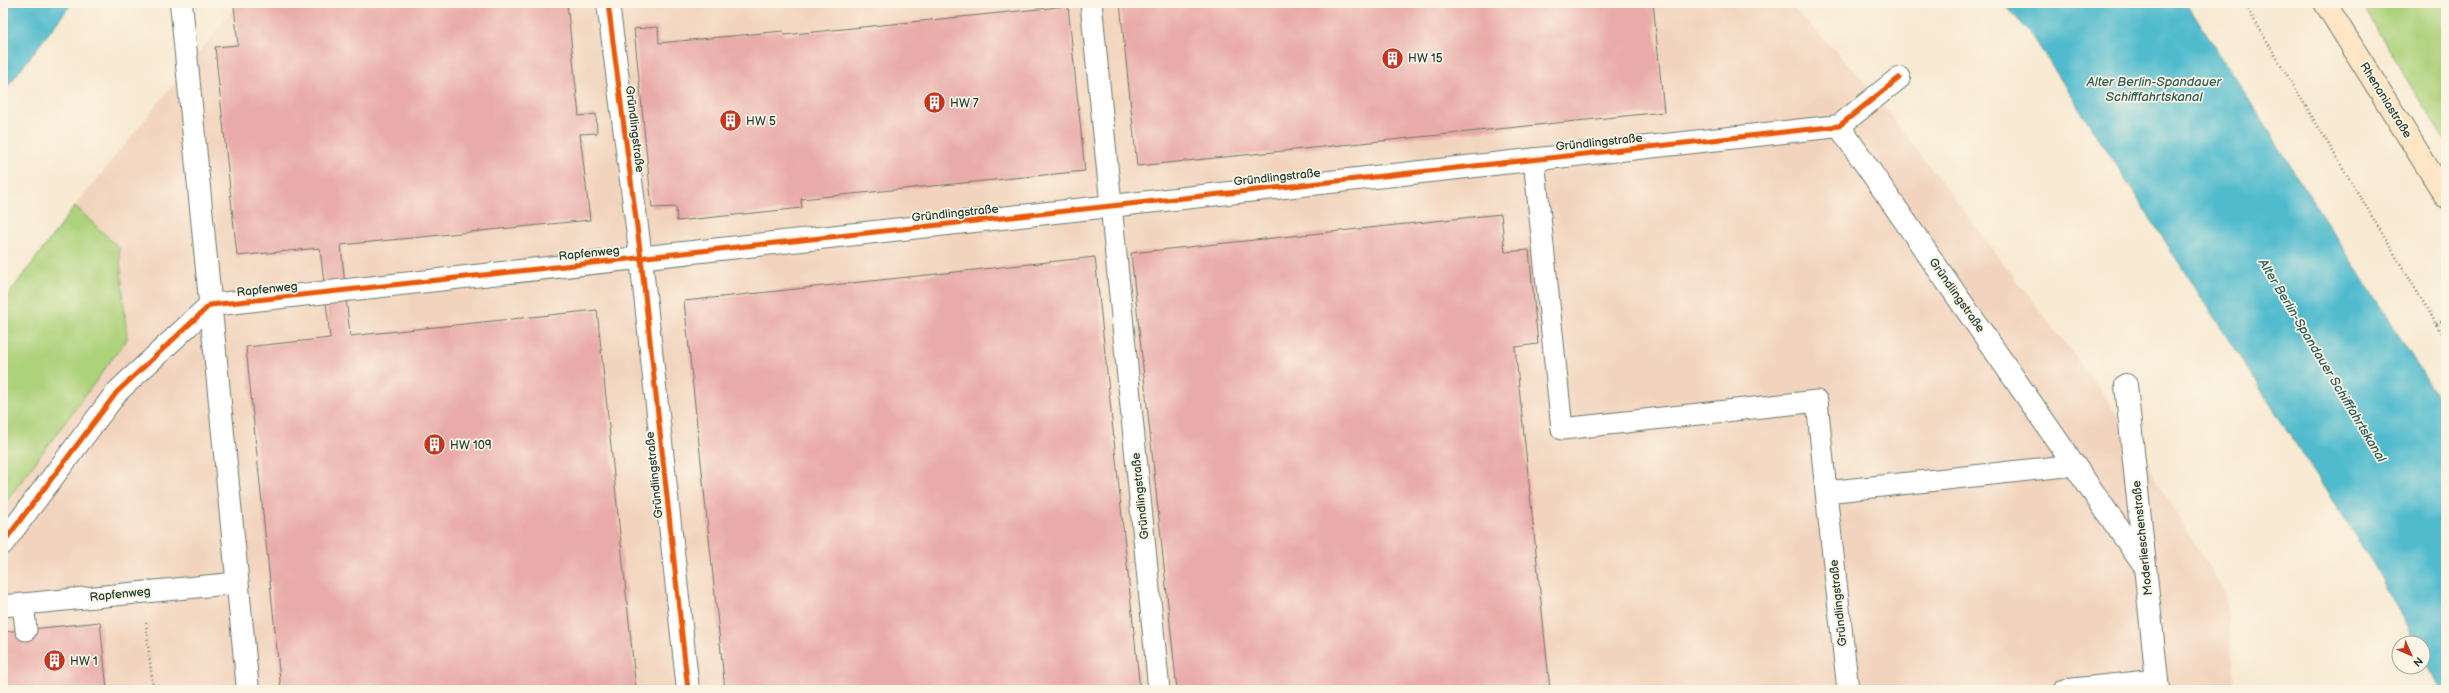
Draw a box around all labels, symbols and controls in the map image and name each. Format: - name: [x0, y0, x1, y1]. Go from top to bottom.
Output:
- building icon: HW 15: [1379, 45, 1405, 71]
- place label: HW 15: [1408, 51, 1443, 66]
- street label: Rhenaniastraße: [2356, 60, 2415, 141]
- water label: Alter Berlin-Spandauer Schifffahrtskanal: [2086, 74, 2222, 105]
- street label: Gründlingstraße: [622, 85, 647, 173]
- building icon: HW 7: [921, 90, 947, 116]
- place label: HW 7: [950, 96, 979, 111]
- building icon: HW 5: [717, 108, 743, 134]
- place label: HW 5: [746, 114, 776, 129]
- street label: Gründlingstraße: [1555, 130, 1643, 155]
- street label: Gründlingstraße: [1233, 165, 1321, 190]
- street label: Gründlingstraße: [911, 201, 999, 226]
- street label: Rapfenweg: [558, 243, 620, 264]
- street label: Gründlingstraße: [1925, 255, 1988, 335]
- water label: Alter Berlin-Spandauer Schifffahrtskanal: [2254, 255, 2390, 466]
- street label: Rapfenweg: [236, 279, 298, 300]
- street label: Gründlingstraße: [642, 431, 667, 519]
- building icon: HW 109: [421, 432, 447, 458]
- place label: HW 109: [450, 438, 492, 453]
- street label: Gründlingstraße: [1128, 452, 1153, 540]
- street label: Moderlieschenstraße: [2129, 480, 2156, 596]
- street label: Gründlingstraße: [1826, 559, 1851, 647]
- street label: Rapfenweg: [89, 584, 151, 605]
- north arrow: [2391, 635, 2431, 675]
- building icon: HW 1: [41, 648, 67, 674]
- place label: HW 1: [70, 654, 98, 669]
- text: N: [2410, 654, 2425, 669]

